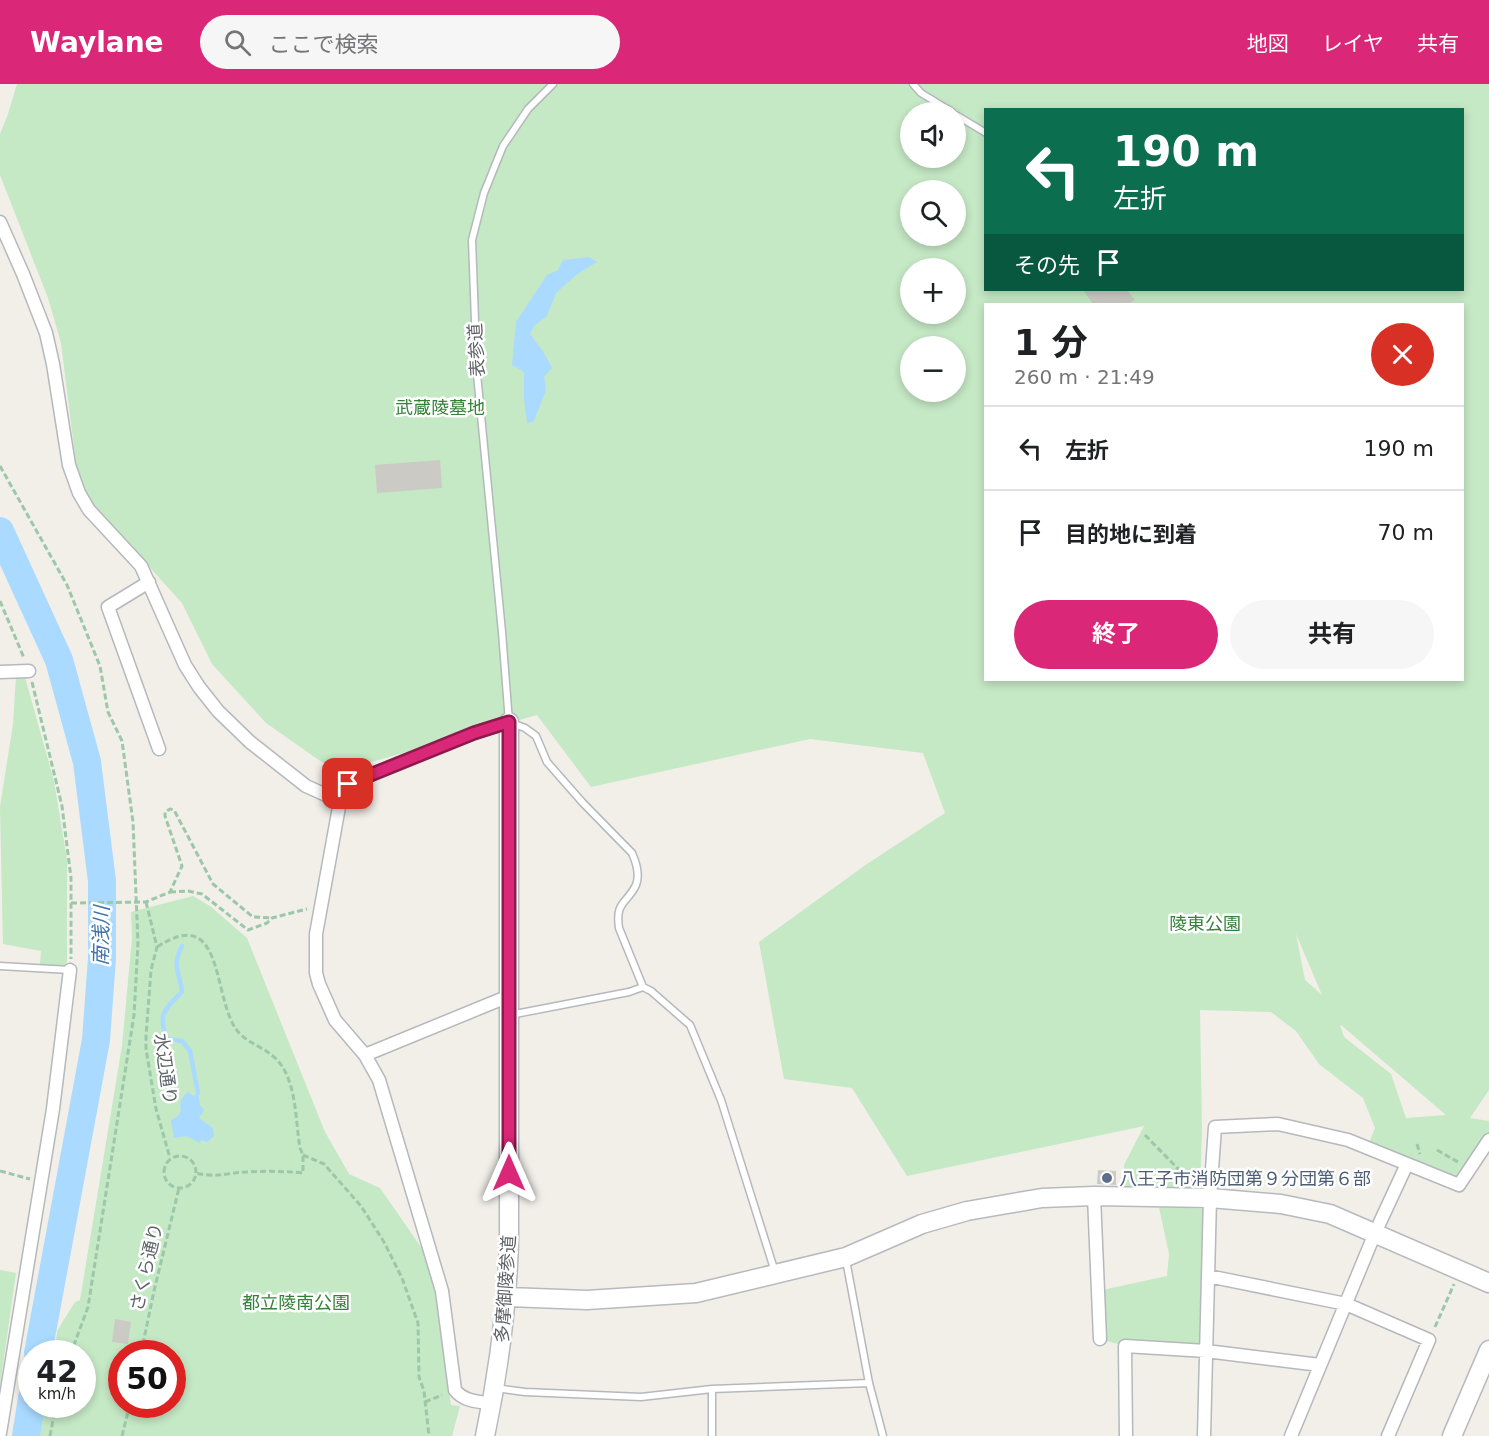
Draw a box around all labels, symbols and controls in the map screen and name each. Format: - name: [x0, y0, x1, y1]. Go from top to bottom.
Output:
- search box: [200, 15, 620, 69]
- text: Waylane: [30, 26, 164, 59]
- icon: search: [221, 26, 254, 59]
- text: ここで検索: [269, 32, 379, 57]
- text: 地図: [1247, 32, 1289, 56]
- text: レイヤ: [1322, 32, 1384, 56]
- text: 共有: [1417, 32, 1459, 56]
- map controls: [900, 102, 966, 402]
- button: sound: [900, 102, 966, 168]
- text: 190 m: [1113, 127, 1259, 176]
- icon: left: [1014, 132, 1092, 210]
- button: search: [900, 180, 966, 246]
- text: 左折: [1113, 183, 1167, 214]
- icon: arrive: [1092, 246, 1125, 279]
- text: その先: [1014, 253, 1080, 278]
- button: +: [900, 258, 966, 324]
- street label: 表参道: [464, 322, 488, 378]
- text: 1 分: [1014, 322, 1088, 363]
- button: close: [1371, 323, 1434, 386]
- button: −: [900, 336, 966, 402]
- text: 260 m · 21:49: [1014, 365, 1155, 389]
- park label: 武蔵陵墓地: [395, 397, 485, 418]
- icon: left: [1014, 432, 1047, 465]
- text: 190 m: [1364, 436, 1434, 461]
- text: 左折: [1065, 438, 1109, 463]
- icon: arrive: [1014, 516, 1047, 549]
- text: 70 m: [1378, 520, 1434, 545]
- text: 目的地に到着: [1065, 522, 1197, 547]
- button: 終了: [1014, 600, 1218, 669]
- button: 共有: [1230, 600, 1434, 669]
- pin: [322, 758, 373, 809]
- icon: arrive: [331, 767, 364, 800]
- water label: 南浅川: [88, 904, 114, 966]
- park label: 陵東公園: [1169, 913, 1241, 934]
- street label: 水辺通り: [151, 1032, 181, 1106]
- position arrow: [477, 1141, 541, 1205]
- place label: 八王子市消防団第９分団第６部: [1119, 1168, 1371, 1189]
- marker: 八王子市消防団第９分団第６部: [1100, 1171, 1114, 1185]
- street label: さくら通り: [126, 1221, 166, 1313]
- street label: 多摩御陵参道: [491, 1234, 519, 1344]
- park label: 都立陵南公園: [242, 1292, 350, 1313]
- speed limit sign: 50: [108, 1340, 186, 1418]
- text: 42: [36, 1354, 78, 1389]
- text: km/h: [38, 1385, 76, 1403]

